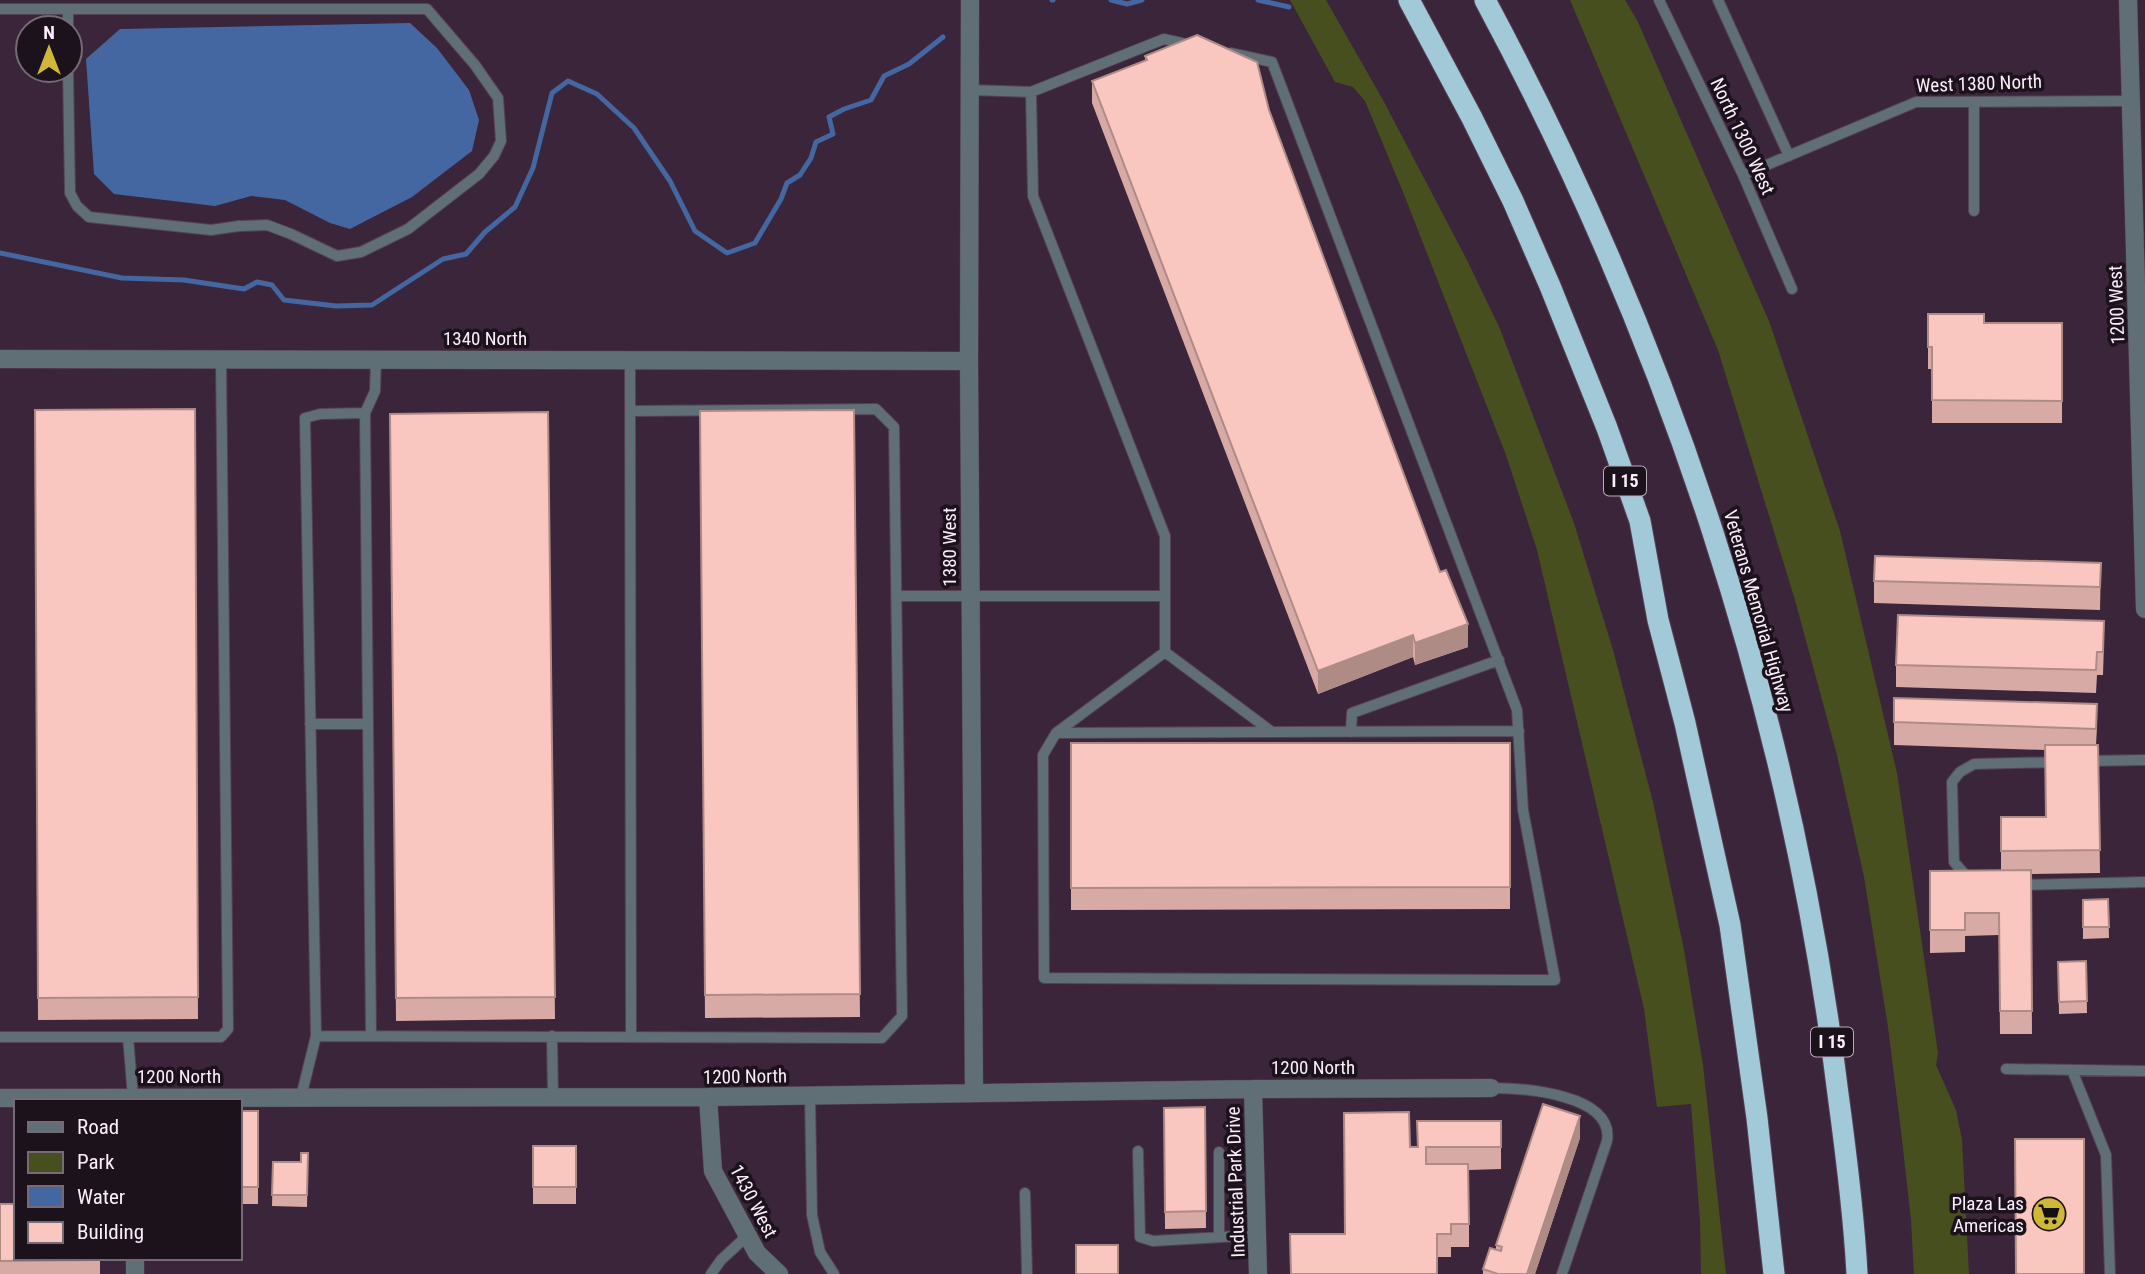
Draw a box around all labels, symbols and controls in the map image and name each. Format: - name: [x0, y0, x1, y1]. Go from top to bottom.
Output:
- north arrow: [14, 14, 84, 84]
- text: N: [43, 21, 55, 44]
- street label: West 1380 North: [1916, 70, 2042, 97]
- street label: North 1300 West: [1706, 74, 1780, 198]
- street label: 1200 West: [2104, 265, 2129, 345]
- street label: 1340 North: [443, 327, 527, 350]
- road number: I 15: [1604, 466, 1646, 495]
- street label: 1380 West: [938, 507, 961, 587]
- street label: Veterans Memorial Highway: [1719, 507, 1798, 715]
- road number: I 15: [1811, 1028, 1853, 1056]
- street label: 1200 North: [1271, 1056, 1355, 1079]
- street label: 1200 North: [703, 1064, 787, 1089]
- street label: 1200 North: [137, 1065, 221, 1088]
- legend: [14, 1099, 242, 1260]
- street label: Industrial Park Drive: [1221, 1106, 1250, 1258]
- text: Road: [77, 1115, 119, 1139]
- text: Park: [77, 1150, 115, 1174]
- street label: 1430 West: [725, 1161, 782, 1242]
- text: Water: [77, 1185, 125, 1209]
- place label: Plaza Las Americas: [1951, 1192, 2024, 1237]
- supermarket icon: Plaza Las Americas: [2030, 1195, 2068, 1233]
- text: Building: [77, 1220, 144, 1244]

